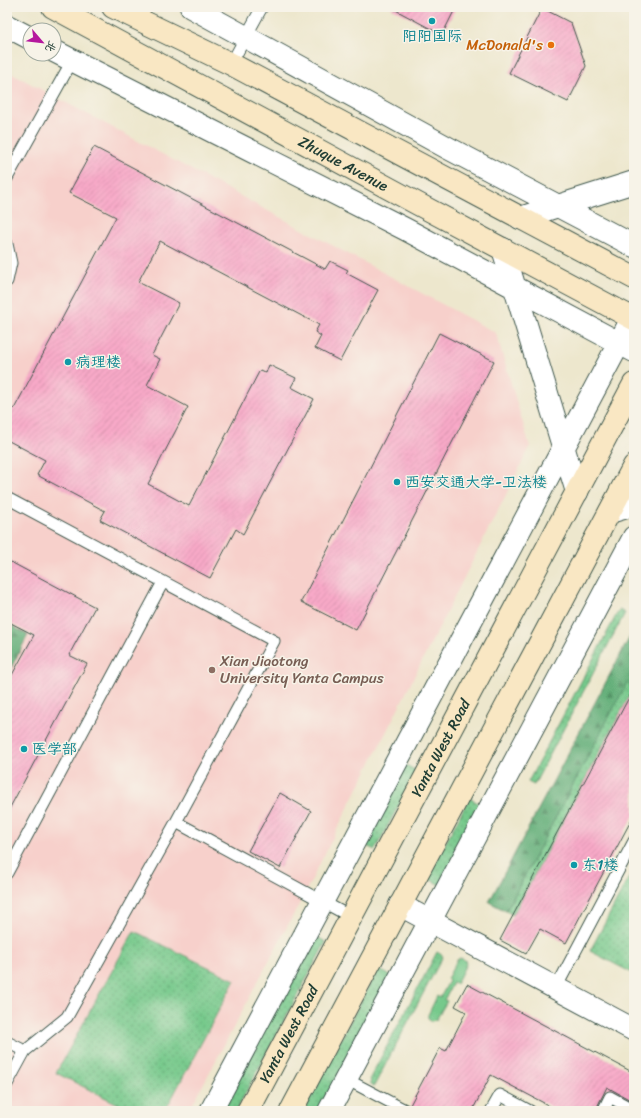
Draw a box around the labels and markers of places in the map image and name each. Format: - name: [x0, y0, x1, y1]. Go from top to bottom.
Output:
- marker: 阳阳国际: [427, 16, 437, 26]
- place label: 阳阳国际: [402, 23, 462, 49]
- place label: McDonald's: [466, 32, 543, 58]
- marker: McDonald's: [546, 40, 556, 50]
- place label: 病理楼: [76, 349, 121, 375]
- marker: 病理楼: [63, 357, 73, 367]
- place label: 西安交通大学-卫法楼: [405, 469, 547, 495]
- marker: 西安交通大学-卫法楼: [392, 477, 402, 487]
- place label: Xian Jiaotong University Yanta Campus: [219, 648, 384, 691]
- marker: Xian Jiaotong University Yanta Campus: [207, 665, 217, 675]
- place label: 医学部: [32, 736, 77, 762]
- marker: 医学部: [19, 744, 29, 754]
- place label: 东1楼: [582, 852, 618, 878]
- marker: 东1楼: [569, 860, 579, 870]

